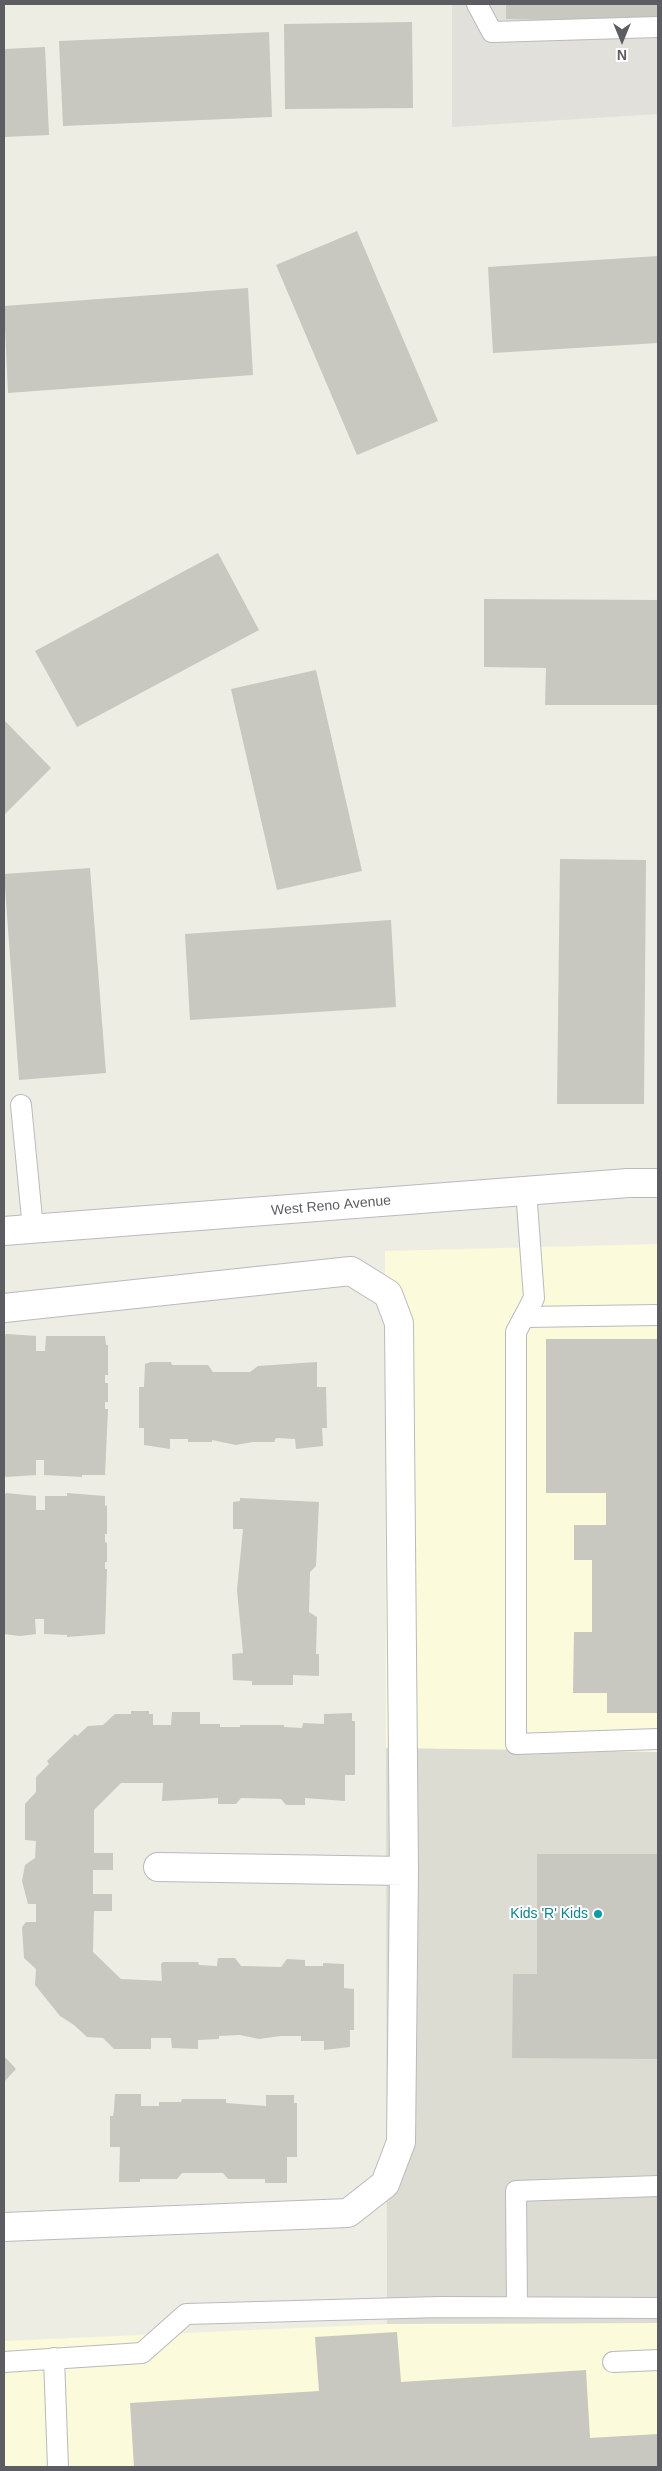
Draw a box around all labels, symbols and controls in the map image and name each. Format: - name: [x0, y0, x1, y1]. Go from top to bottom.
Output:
- north arrow: [597, 15, 647, 65]
- text: N: [617, 47, 627, 63]
- street label: West Reno Avenue: [270, 1192, 392, 1220]
- place label: Kids 'R' Kids: [510, 1906, 588, 1922]
- marker: Kids 'R' Kids: [592, 1908, 604, 1920]

